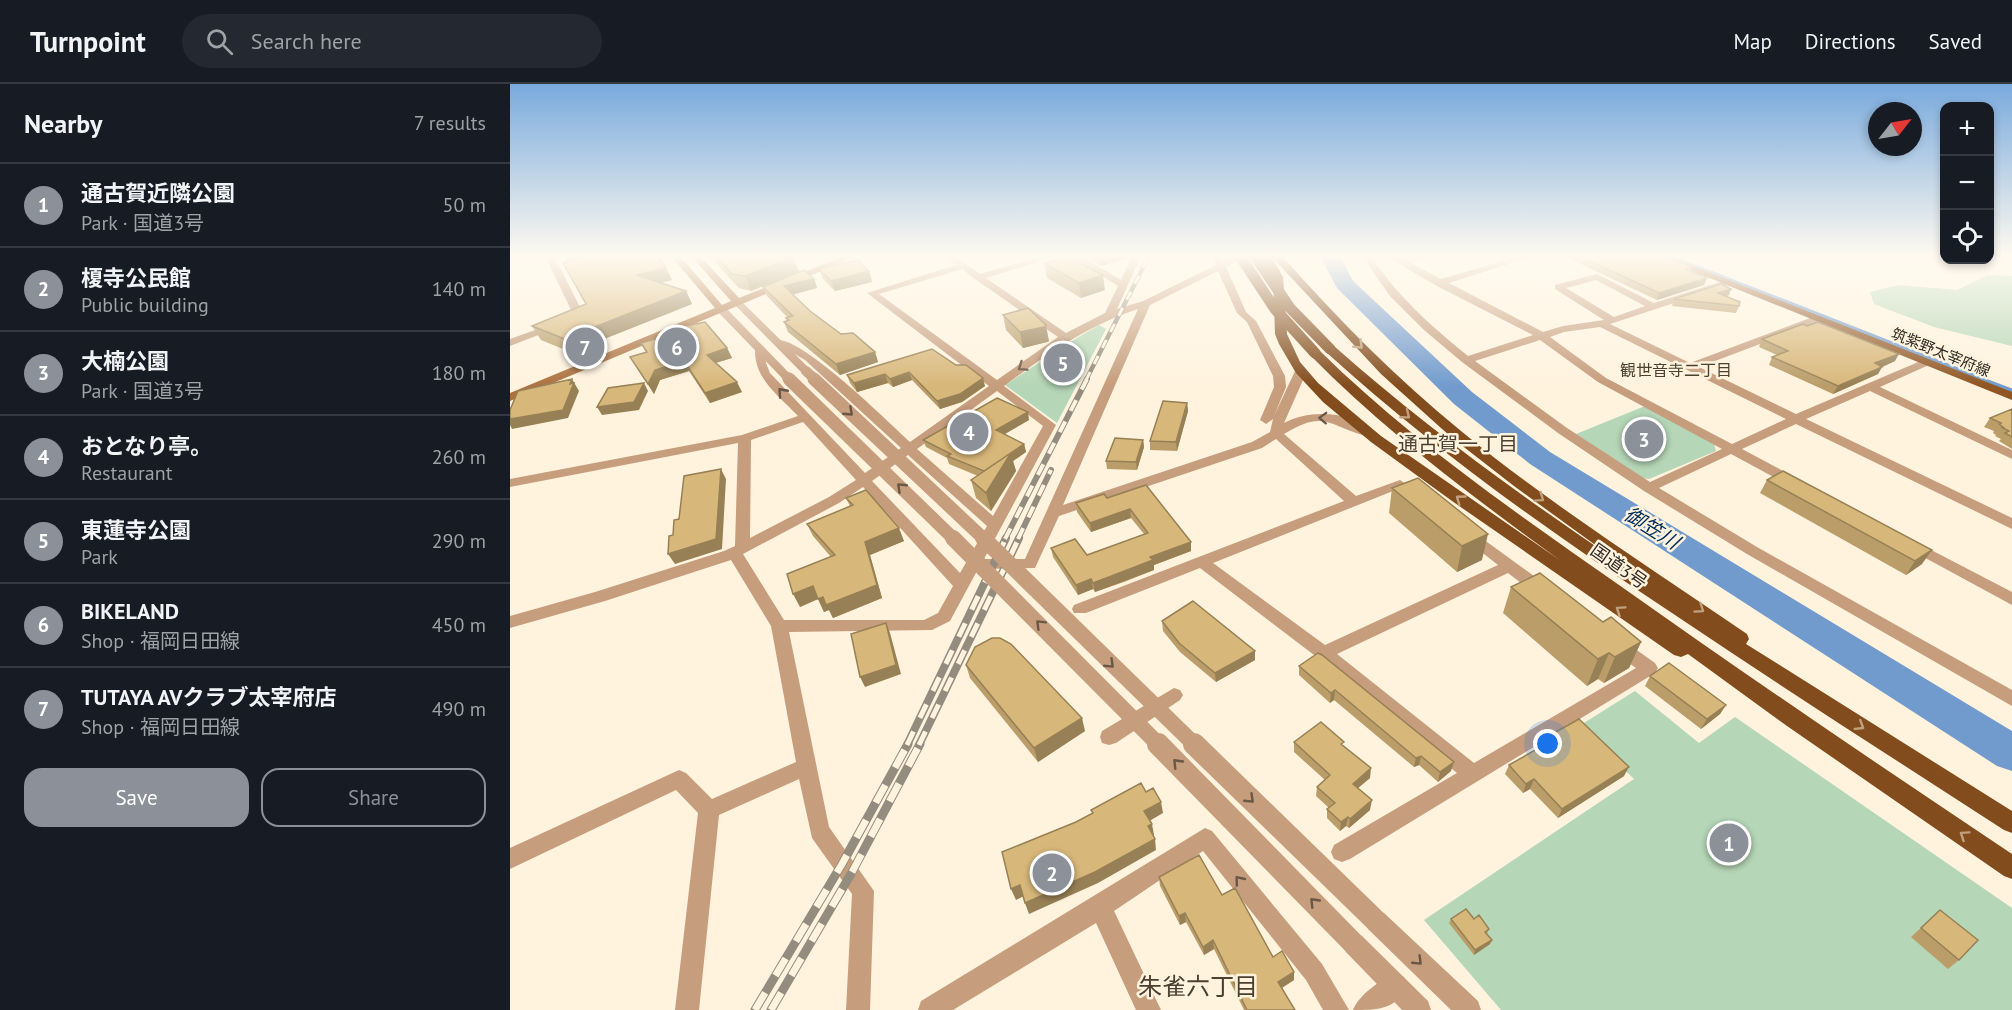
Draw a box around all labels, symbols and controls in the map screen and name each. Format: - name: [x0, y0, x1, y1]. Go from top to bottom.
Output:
- search box: [182, 14, 602, 68]
- text: Turnpoint: [30, 23, 146, 60]
- icon: search: [203, 25, 236, 58]
- text: Search here: [251, 27, 362, 55]
- text: Map: [1733, 28, 1772, 55]
- text: Directions: [1805, 28, 1896, 55]
- text: Saved: [1929, 28, 1982, 55]
- north arrow: [1868, 102, 1922, 156]
- map controls: [1940, 102, 1994, 264]
- button: +: [1940, 102, 1994, 156]
- text: Nearby: [24, 107, 102, 140]
- text: 7 results: [414, 110, 486, 136]
- button: −: [1940, 156, 1994, 210]
- text: 通古賀近隣公園: [81, 179, 235, 207]
- text: 1: [38, 192, 49, 218]
- text: 50 m: [443, 192, 486, 218]
- text: Park · 国道3号: [81, 210, 204, 236]
- button: locate: [1940, 210, 1994, 264]
- text: 榎寺公民館: [81, 264, 191, 292]
- text: 2: [38, 276, 49, 302]
- text: 140 m: [432, 276, 486, 302]
- text: Public building: [81, 292, 209, 318]
- pin: 7: [566, 324, 604, 370]
- pin: 6: [658, 324, 696, 370]
- street label: 筑紫野太宰府線: [1889, 324, 1993, 380]
- one-way arrow: [1352, 337, 1363, 348]
- pin: 5: [1044, 340, 1082, 386]
- text: 大楠公園: [81, 347, 169, 375]
- text: 3: [38, 360, 49, 386]
- text: 180 m: [432, 360, 486, 386]
- one-way arrow: [1017, 360, 1028, 371]
- district label: 観世音寺二丁目: [1620, 360, 1732, 380]
- text: Park · 国道3号: [81, 378, 204, 404]
- one-way arrow: [778, 388, 789, 399]
- one-way arrow: [841, 404, 852, 415]
- one-way arrow: [1399, 408, 1410, 419]
- pin: 4: [950, 410, 988, 454]
- one-way arrow: [1318, 412, 1327, 425]
- pin: 3: [1624, 416, 1664, 462]
- district label: 通古賀一丁目: [1398, 431, 1518, 457]
- text: おとなり亭。: [81, 432, 212, 460]
- text: 4: [38, 444, 49, 470]
- text: 260 m: [432, 444, 486, 470]
- text: Restaurant: [81, 460, 172, 486]
- one-way arrow: [898, 483, 908, 494]
- one-way arrow: [1533, 490, 1544, 501]
- one-way arrow: [1455, 495, 1466, 506]
- water label: 御笠川: [1620, 501, 1686, 556]
- text: 東蓮寺公園: [81, 516, 191, 544]
- text: 5: [38, 528, 49, 554]
- text: 290 m: [432, 528, 486, 554]
- street label: 国道3号: [1586, 538, 1652, 594]
- text: Park: [81, 544, 118, 570]
- text: BIKELAND: [81, 597, 179, 625]
- one-way arrow: [1693, 602, 1704, 613]
- one-way arrow: [1616, 606, 1627, 617]
- text: 6: [38, 612, 49, 638]
- text: 450 m: [432, 612, 486, 638]
- one-way arrow: [1037, 620, 1048, 631]
- text: Shop · 福岡日田線: [81, 628, 240, 654]
- one-way arrow: [1103, 657, 1113, 668]
- text: TUTAYA AVクラブ太宰府店: [81, 683, 337, 711]
- text: 7: [38, 696, 49, 722]
- text: 490 m: [432, 696, 486, 722]
- text: Shop · 福岡日田線: [81, 714, 240, 740]
- one-way arrow: [1854, 719, 1865, 730]
- your location: [1533, 729, 1562, 758]
- one-way arrow: [1173, 759, 1184, 769]
- button: Save: [24, 768, 249, 827]
- button: Share: [261, 768, 486, 827]
- one-way arrow: [1243, 792, 1254, 803]
- pin: 1: [1710, 820, 1748, 866]
- one-way arrow: [1959, 831, 1970, 842]
- pin: 2: [1032, 850, 1072, 896]
- one-way arrow: [1236, 875, 1247, 886]
- one-way arrow: [1310, 899, 1321, 910]
- one-way arrow: [1411, 954, 1422, 965]
- district label: 朱雀六丁目: [1138, 971, 1258, 1002]

